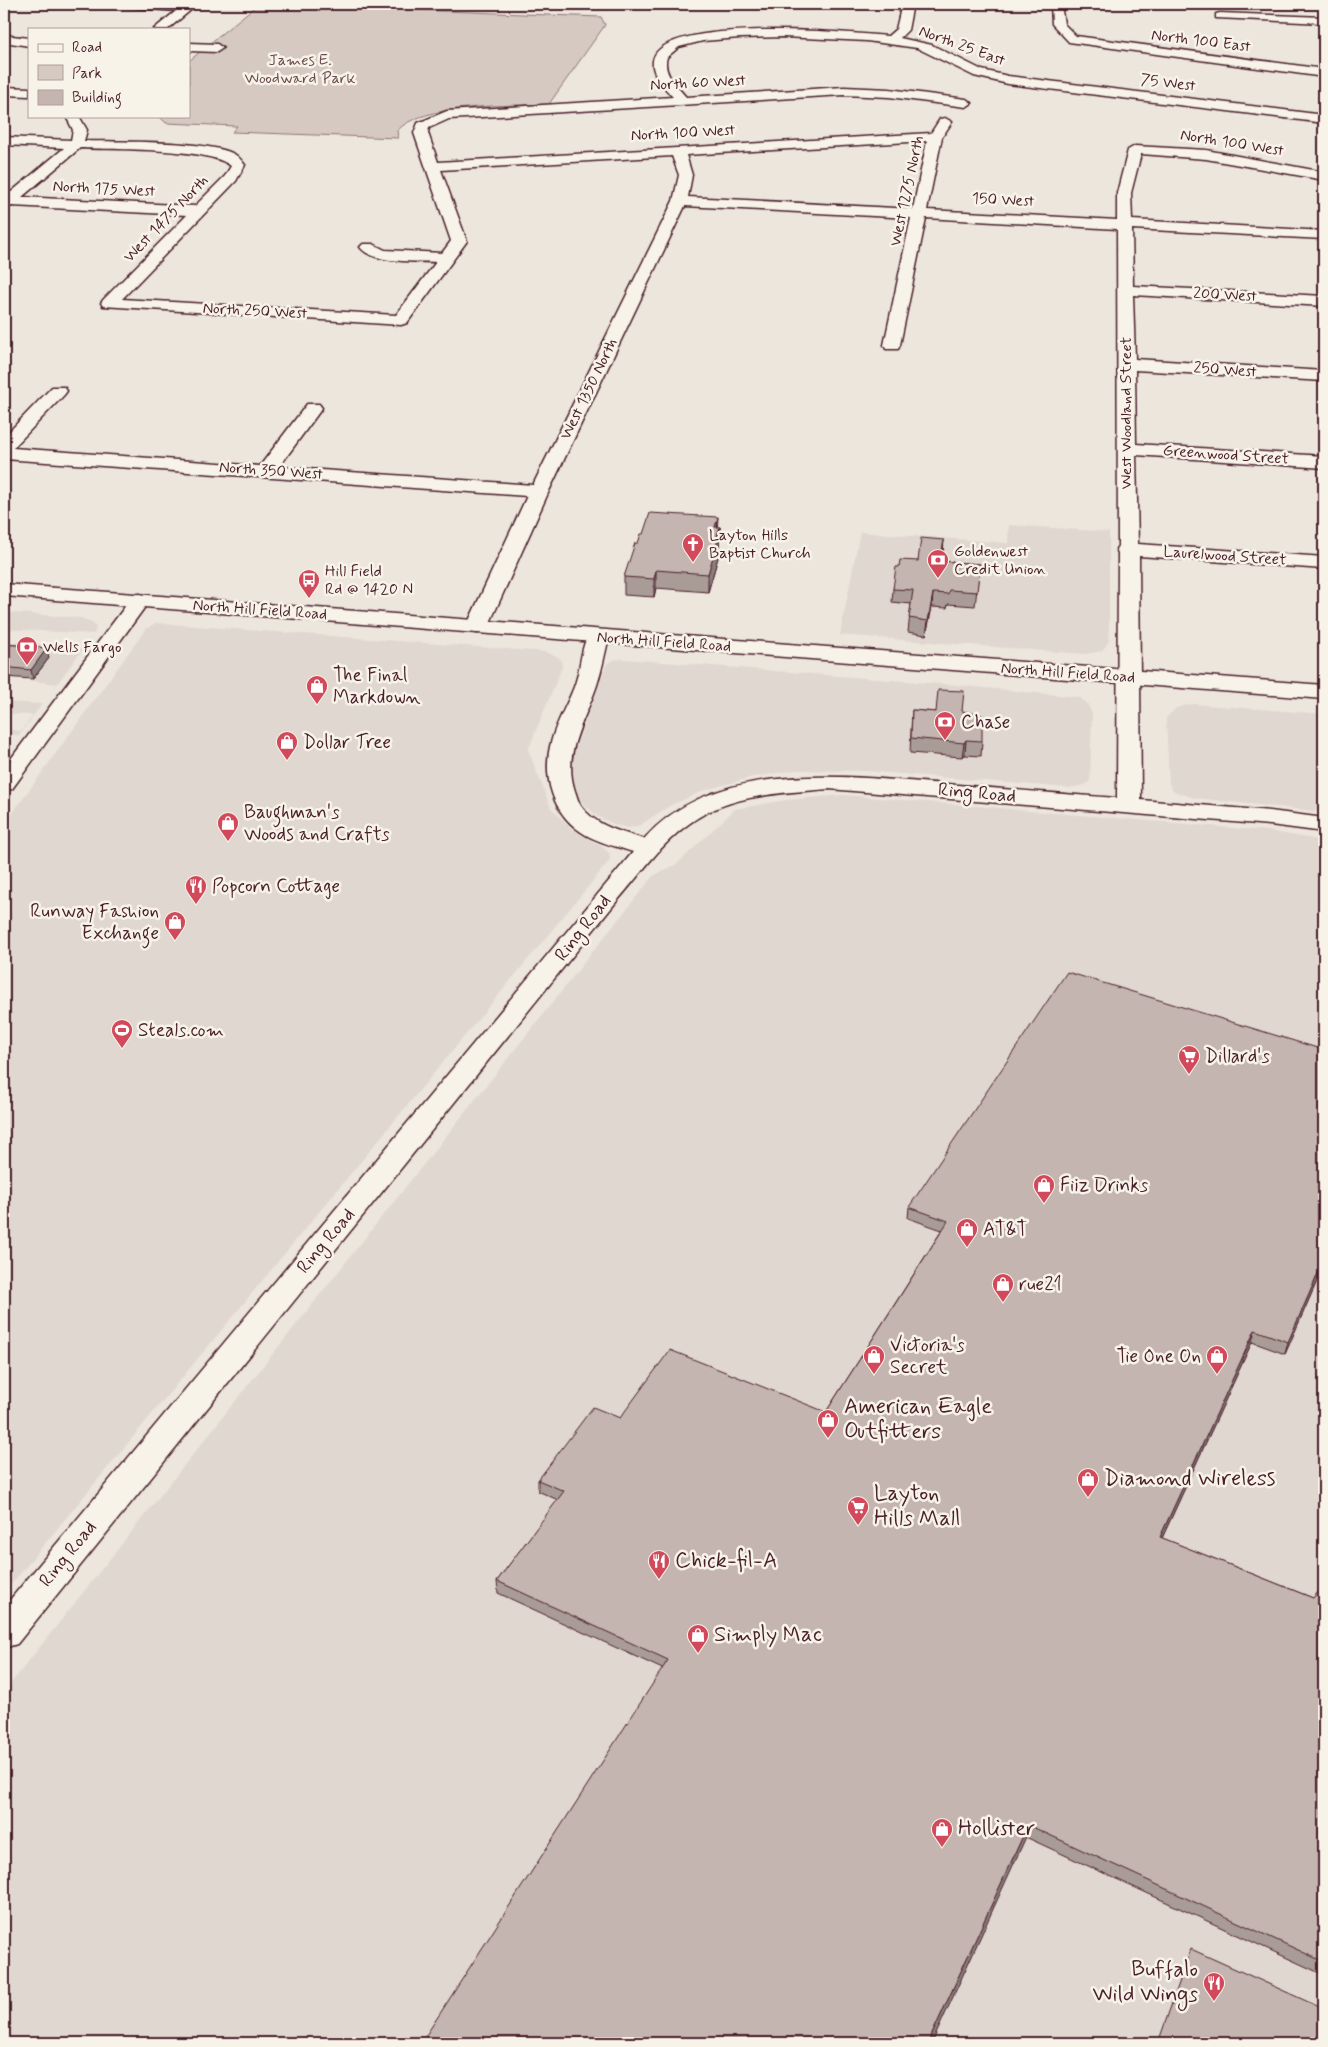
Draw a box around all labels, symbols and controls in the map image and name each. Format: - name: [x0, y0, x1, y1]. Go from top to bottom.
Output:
- street label: North 25 East: [916, 21, 1008, 71]
- street label: North 100 East: [1150, 24, 1252, 58]
- legend: [28, 28, 190, 118]
- text: Road: [72, 38, 102, 58]
- park label: James E. Woodward Park: [244, 50, 356, 89]
- text: Park: [72, 64, 102, 84]
- street label: 75 West: [1139, 69, 1197, 97]
- street label: North 60 West: [650, 70, 746, 96]
- text: Building: [72, 88, 122, 109]
- street label: North 100 West: [630, 120, 736, 146]
- street label: North 100 West: [1179, 124, 1285, 162]
- street label: West 1275 North: [885, 134, 929, 248]
- street label: West 1475 North: [119, 171, 213, 267]
- street label: North 175 West: [52, 176, 156, 202]
- street label: 150 West: [971, 188, 1035, 212]
- street label: 200 West: [1193, 283, 1257, 307]
- street label: North 250 West: [202, 298, 308, 324]
- street label: West 1350 North: [555, 335, 623, 443]
- street label: West Woodland Street: [1116, 336, 1137, 489]
- street label: 250 West: [1193, 357, 1257, 383]
- street label: Greenwood Street: [1162, 440, 1290, 470]
- street label: North 350 West: [218, 457, 324, 485]
- place label: Layton Hills Baptist Church: [709, 525, 811, 564]
- church icon: Layton Hills Baptist Church: [681, 532, 705, 563]
- place label: Goldenwest Credit Union: [954, 541, 1047, 580]
- street label: Laurelwood Street: [1163, 541, 1288, 571]
- bank icon: Goldenwest Credit Union: [926, 548, 950, 579]
- place label: Hill Field Rd @ 1420 N: [325, 561, 413, 600]
- bus stop icon: Hill Field Rd @ 1420 N: [297, 568, 321, 599]
- street label: North Hill Field Road: [192, 595, 328, 625]
- street label: North Hill Field Road: [596, 627, 732, 657]
- bank icon: Wells Fargo: [15, 635, 39, 666]
- place label: Wells Fargo: [43, 637, 121, 658]
- street label: North Hill Field Road: [1000, 658, 1136, 688]
- place label: The Final Markdown: [333, 663, 421, 710]
- shop icon: The Final Markdown: [305, 674, 329, 705]
- bank icon: Chase: [933, 710, 957, 741]
- place label: Chase: [961, 710, 1010, 735]
- shop icon: Dollar Tree: [275, 730, 299, 761]
- place label: Dollar Tree: [303, 730, 391, 755]
- street label: Ring Road: [937, 777, 1017, 811]
- place label: Baughman's Woods and Crafts: [244, 800, 390, 847]
- shop icon: Baughman's Woods and Crafts: [216, 811, 240, 842]
- restaurant icon: Popcorn Cottage: [184, 874, 208, 905]
- place label: Popcorn Cottage: [212, 874, 340, 900]
- street label: Ring Road: [549, 889, 619, 968]
- place label: Runway Fashion Exchange: [30, 899, 159, 949]
- shop icon: Runway Fashion Exchange: [163, 910, 187, 941]
- sports icon: Steals.com: [110, 1018, 134, 1049]
- place label: Steals.com: [138, 1018, 224, 1043]
- supermarket icon: Dillard's: [1177, 1044, 1201, 1075]
- place label: Dillard's: [1205, 1044, 1270, 1069]
- shop icon: Fiiz Drinks: [1032, 1173, 1056, 1204]
- place label: Fiiz Drinks: [1060, 1173, 1149, 1198]
- street label: Ring Road: [291, 1203, 362, 1280]
- shop icon: AT&T: [955, 1217, 979, 1248]
- place label: AT&T: [983, 1217, 1028, 1242]
- shop icon: rue21: [991, 1272, 1015, 1303]
- place label: rue21: [1019, 1272, 1062, 1297]
- place label: Victoria's Secret: [890, 1333, 965, 1380]
- shop icon: Victoria's Secret: [862, 1344, 886, 1375]
- place label: Tie One On: [1117, 1344, 1201, 1369]
- shop icon: Tie One On: [1205, 1344, 1229, 1375]
- place label: American Eagle Outfitters: [844, 1393, 992, 1446]
- shop icon: American Eagle Outfitters: [816, 1408, 840, 1439]
- place label: Diamond Wireless: [1104, 1465, 1276, 1493]
- shop icon: Diamond Wireless: [1076, 1467, 1100, 1498]
- place label: Layton Hills Mall: [874, 1480, 960, 1533]
- supermarket icon: Layton Hills Mall: [846, 1495, 870, 1526]
- street label: Ring Road: [34, 1516, 104, 1594]
- place label: Chick-fil-A: [675, 1547, 777, 1575]
- restaurant icon: Chick-fil-A: [647, 1549, 671, 1580]
- place label: Simply Mac: [714, 1621, 822, 1649]
- shop icon: Simply Mac: [686, 1623, 710, 1654]
- place label: Hollister: [958, 1815, 1035, 1843]
- shop icon: Hollister: [930, 1817, 954, 1848]
- place label: Buffalo Wild Wings: [1093, 1956, 1198, 2012]
- restaurant icon: Buffalo Wild Wings: [1202, 1971, 1226, 2002]

